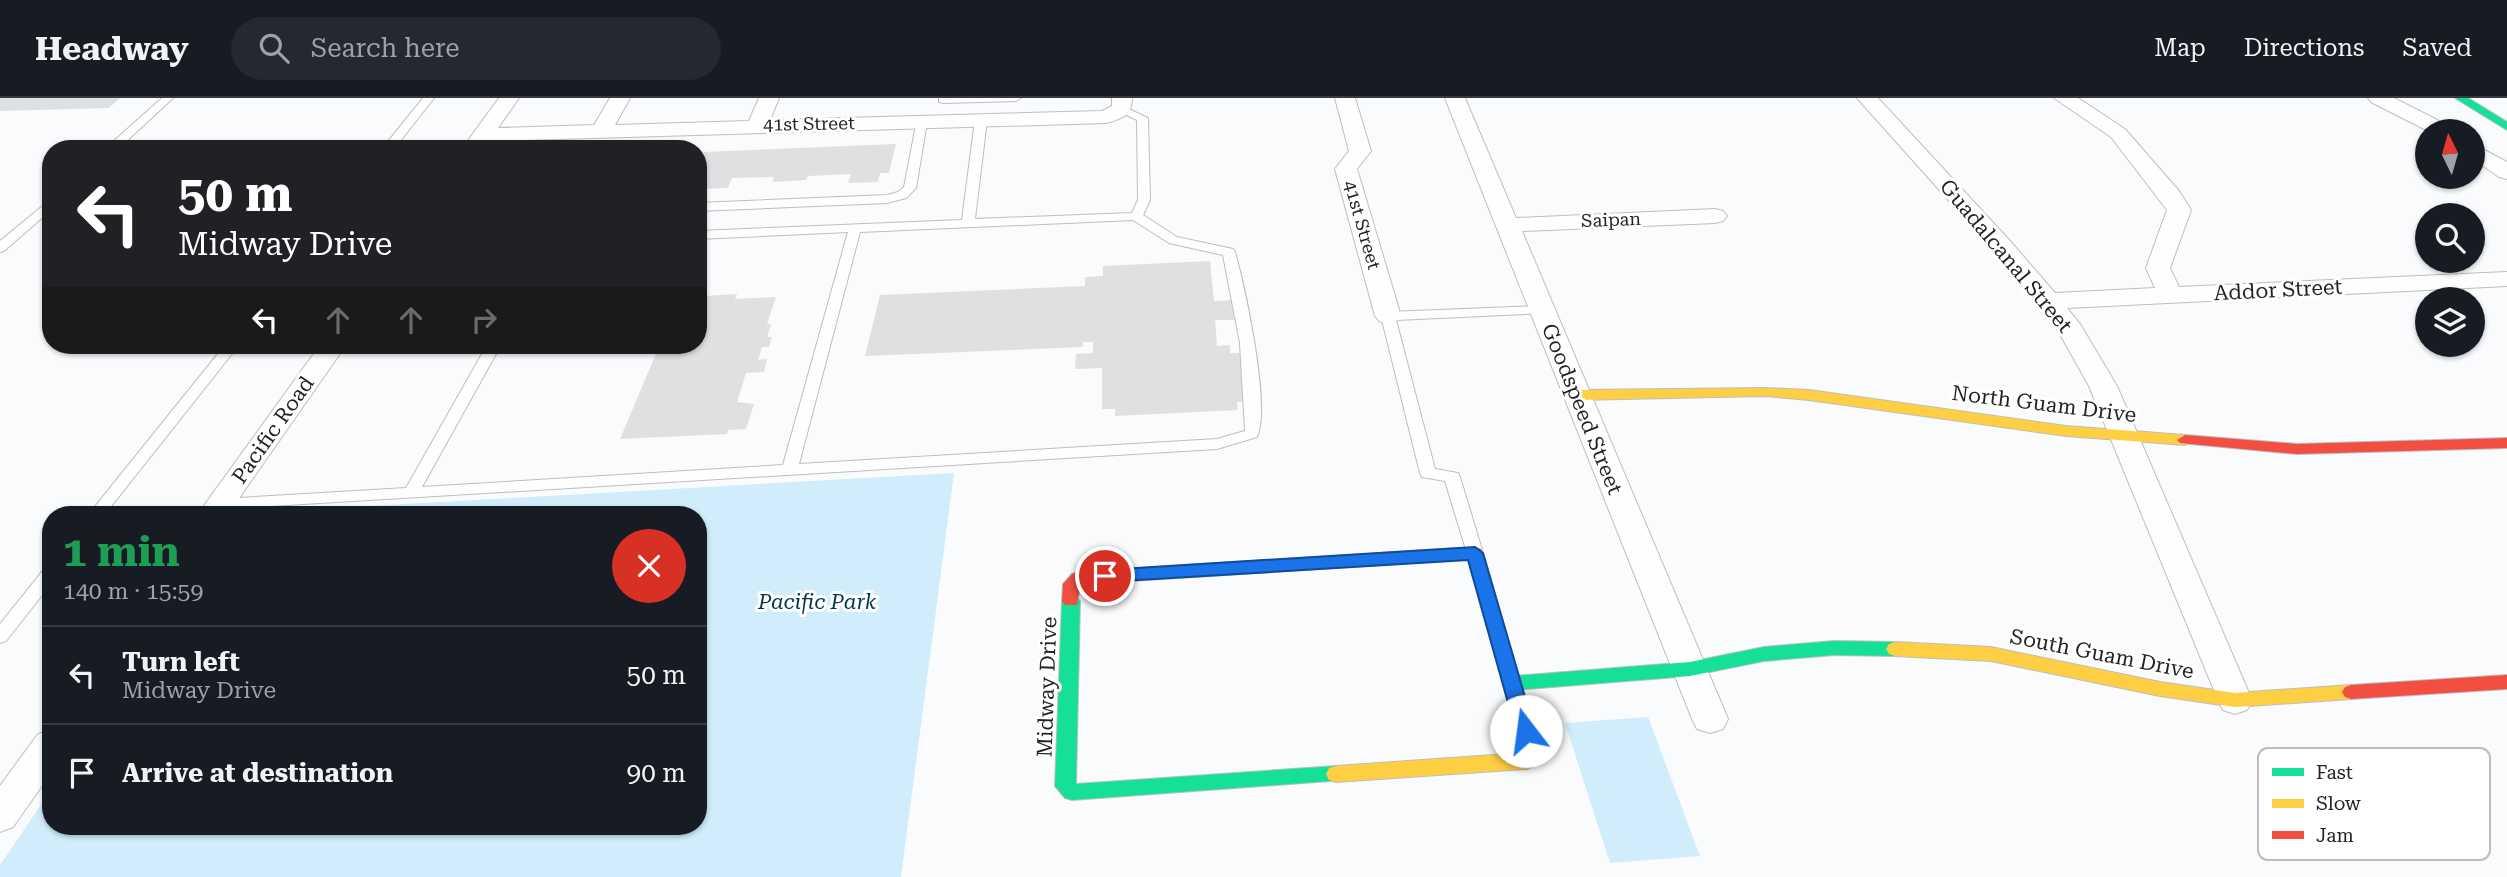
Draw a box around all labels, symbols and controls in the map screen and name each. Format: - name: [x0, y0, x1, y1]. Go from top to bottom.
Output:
- search box: [231, 17, 721, 80]
- text: Headway: [35, 29, 189, 68]
- icon: search: [255, 29, 293, 67]
- text: Search here: [311, 33, 460, 63]
- text: Map: [2154, 34, 2206, 62]
- text: Directions: [2244, 34, 2364, 62]
- text: Saved: [2402, 34, 2472, 62]
- street label: 41st Street: [763, 112, 855, 135]
- north arrow: [2415, 119, 2485, 189]
- map controls: [2415, 119, 2485, 357]
- text: 50 m: [178, 166, 293, 223]
- icon: left: [63, 168, 154, 259]
- street label: Guadalcanal Street: [1935, 175, 2077, 338]
- street label: 41st Street: [1340, 178, 1385, 272]
- button: search: [2415, 203, 2485, 273]
- street label: Saipan: [1581, 208, 1642, 231]
- text: Midway Drive: [178, 225, 392, 263]
- street label: Addor Street: [2213, 275, 2343, 305]
- button: layers: [2415, 287, 2485, 357]
- icon: left: [246, 301, 284, 339]
- icon: ahead: [319, 301, 357, 339]
- icon: ahead: [392, 301, 430, 339]
- icon: right: [465, 301, 503, 339]
- street label: Goodspeed Street: [1537, 320, 1627, 498]
- street label: Pacific Road: [227, 371, 319, 488]
- street label: North Guam Drive: [1950, 381, 2138, 427]
- text: 1 min: [63, 527, 180, 576]
- button: close: [612, 529, 686, 603]
- pin: [1075, 546, 1135, 606]
- icon: arrive: [1086, 557, 1124, 595]
- text: 140 m · 15:59: [63, 578, 203, 605]
- park label: Pacific Park: [757, 590, 877, 614]
- street label: Midway Drive: [1033, 616, 1061, 758]
- street label: South Guam Drive: [2008, 624, 2196, 684]
- text: Turn left: [122, 647, 240, 677]
- icon: left: [63, 656, 101, 694]
- text: 50 m: [627, 660, 686, 690]
- text: Midway Drive: [122, 677, 276, 704]
- position arrow: [1489, 694, 1563, 768]
- legend: [2258, 748, 2490, 860]
- icon: arrive: [63, 754, 101, 792]
- text: Arrive at destination: [122, 758, 393, 788]
- text: 90 m: [627, 758, 686, 788]
- text: Fast: [2316, 761, 2353, 784]
- text: Slow: [2316, 792, 2361, 815]
- text: Jam: [2316, 824, 2354, 847]

